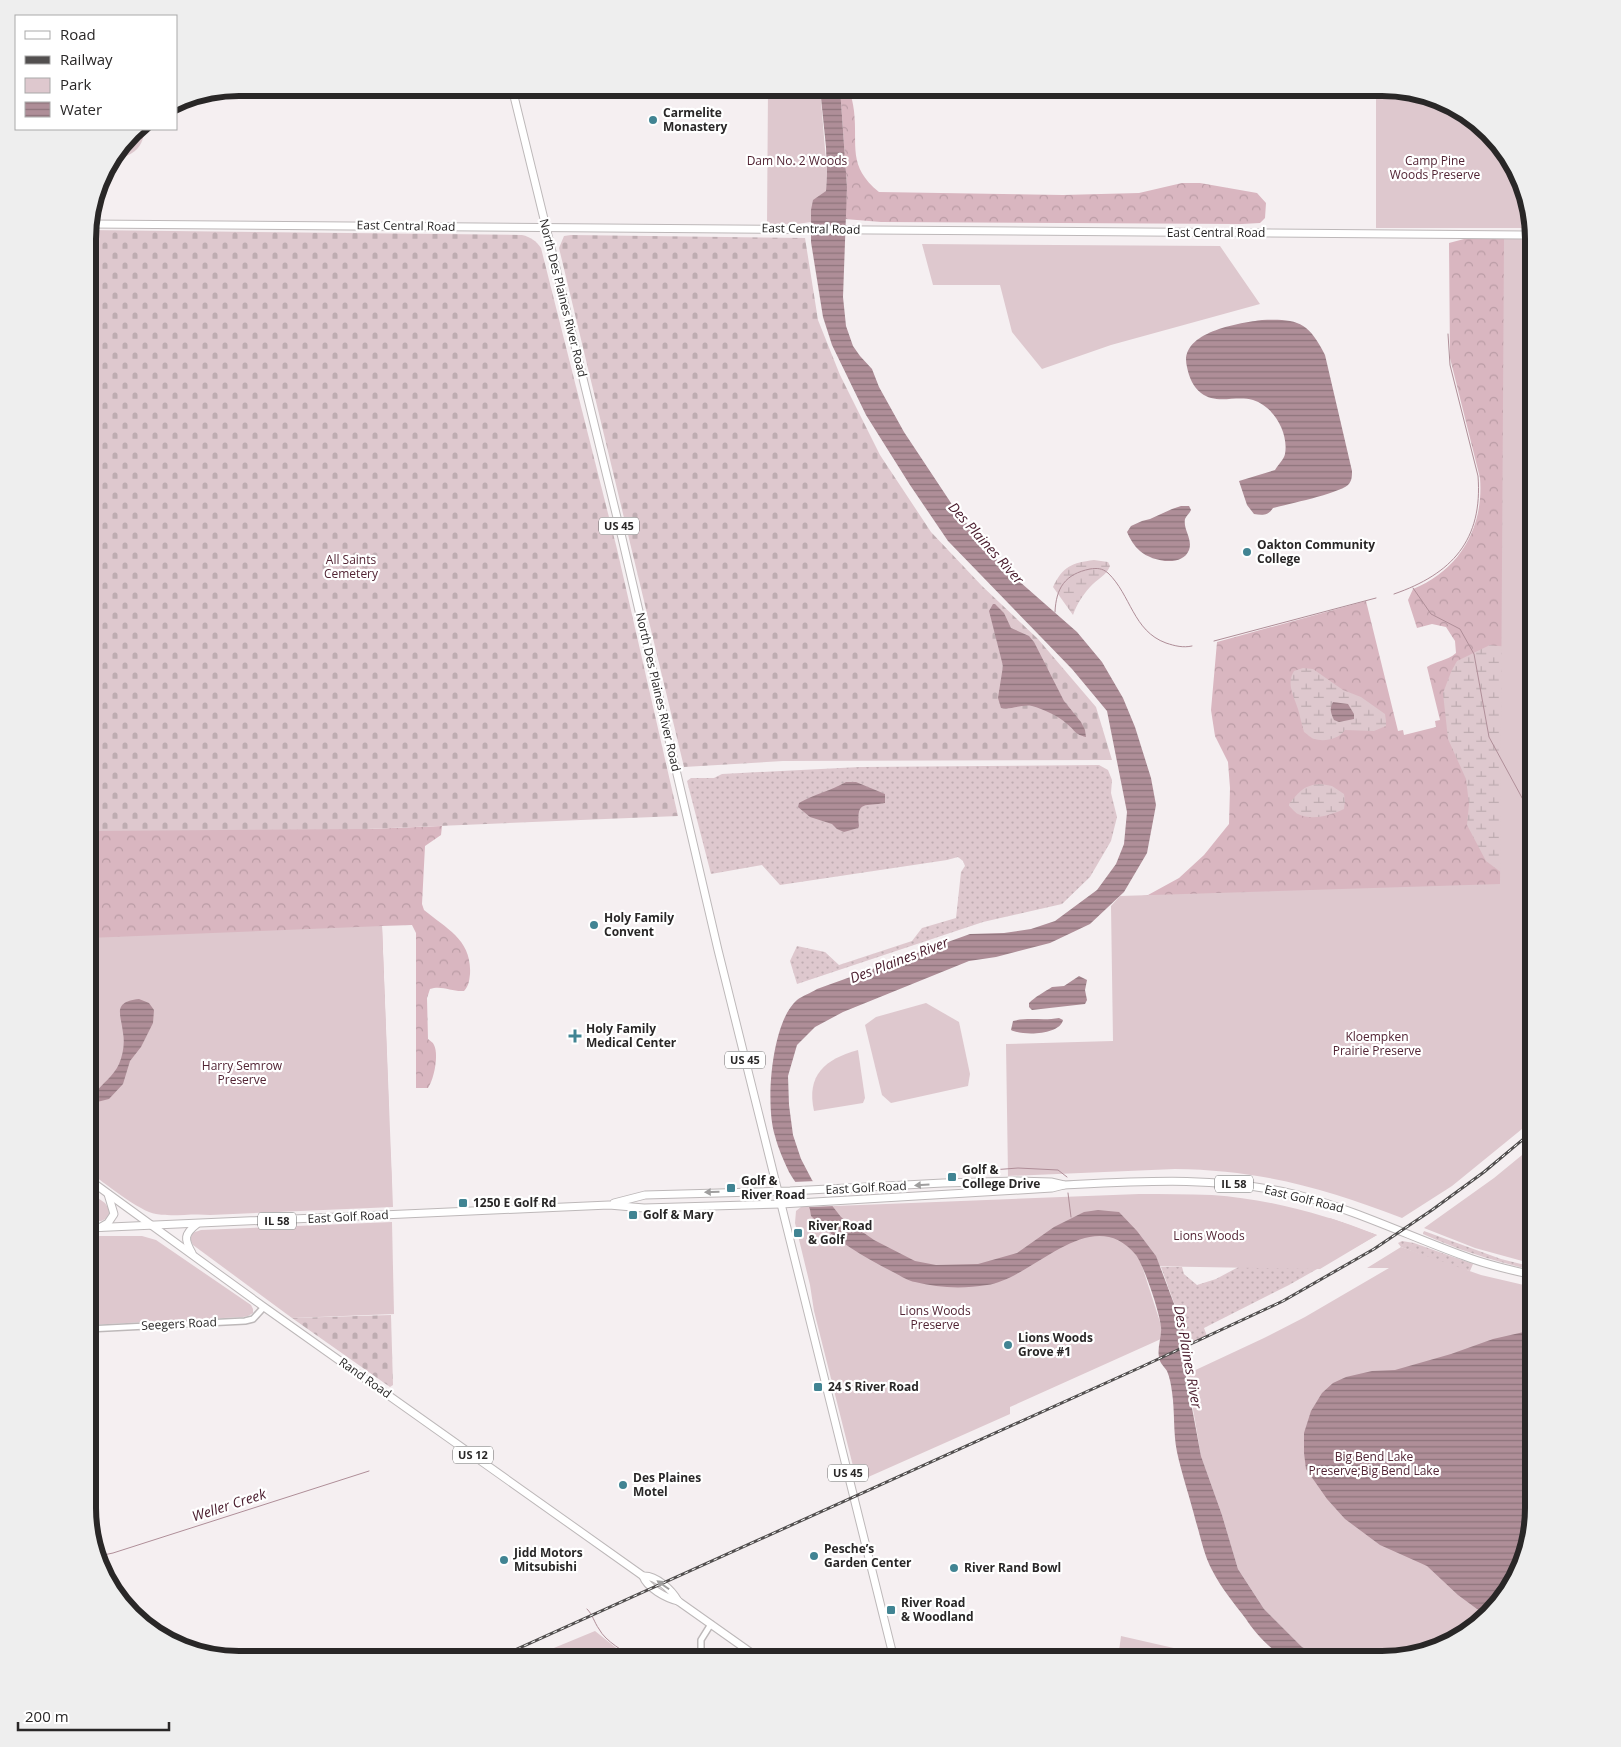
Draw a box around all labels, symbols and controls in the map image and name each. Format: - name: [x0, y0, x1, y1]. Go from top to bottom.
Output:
- legend: [15, 15, 178, 130]
- text: Road: [60, 24, 96, 44]
- text: Railway: [60, 49, 113, 69]
- text: Park: [60, 74, 91, 94]
- text: Water: [60, 99, 102, 119]
- place label: Carmelite Monastery: [663, 104, 728, 135]
- marker: Carmelite Monastery: [647, 114, 659, 126]
- park label: Dam No. 2 Woods: [747, 152, 848, 169]
- park label: Camp Pine Woods Preserve: [1390, 152, 1481, 183]
- street label: East Central Road: [356, 216, 456, 235]
- street label: North Des Plaines River Road: [536, 217, 591, 379]
- street label: East Central Road: [761, 219, 861, 238]
- street label: East Central Road: [1167, 224, 1265, 241]
- water label: Des Plaines River: [944, 498, 1029, 588]
- road number: US 45: [599, 518, 639, 534]
- place label: Oakton Community College: [1257, 536, 1375, 567]
- marker: Oakton Community College: [1241, 546, 1253, 558]
- park label: All Saints Cemetery: [324, 551, 379, 582]
- street label: North Des Plaines River Road: [632, 611, 685, 773]
- place label: Holy Family Convent: [604, 909, 674, 940]
- marker: Holy Family Convent: [588, 919, 600, 931]
- water label: Des Plaines River: [847, 932, 951, 987]
- place label: Holy Family Medical Center: [586, 1020, 677, 1051]
- park label: Kloempken Prairie Preserve: [1333, 1028, 1422, 1059]
- marker: Holy Family Medical Center: [568, 1029, 582, 1043]
- road number: US 45: [725, 1052, 765, 1068]
- park label: Harry Semrow Preserve: [202, 1057, 283, 1088]
- place label: Golf & College Drive: [962, 1161, 1040, 1192]
- marker: Golf & College Drive: [946, 1171, 958, 1183]
- place label: Golf & River Road: [741, 1172, 805, 1203]
- road number: IL 58: [1215, 1176, 1253, 1192]
- street label: East Golf Road: [825, 1177, 907, 1198]
- street label: East Golf Road: [1263, 1180, 1346, 1217]
- one-way arrow: [914, 1181, 930, 1189]
- marker: Golf & River Road: [725, 1182, 737, 1194]
- one-way arrow: [703, 1189, 719, 1197]
- place label: 1250 E Golf Rd: [473, 1194, 556, 1211]
- marker: 1250 E Golf Rd: [457, 1197, 469, 1209]
- street label: East Golf Road: [307, 1206, 389, 1227]
- place label: Golf & Mary: [643, 1206, 714, 1223]
- marker: Golf & Mary: [627, 1209, 639, 1221]
- road number: IL 58: [258, 1212, 296, 1230]
- place label: River Road & Golf: [808, 1217, 872, 1248]
- marker: River Road & Golf: [792, 1227, 804, 1239]
- park label: Lions Woods: [1173, 1227, 1245, 1244]
- park label: Lions Woods Preserve: [899, 1302, 971, 1333]
- water label: Des Plaines River: [1170, 1304, 1207, 1410]
- street label: Seegers Road: [141, 1313, 217, 1334]
- place label: Lions Woods Grove #1: [1018, 1329, 1093, 1360]
- marker: Lions Woods Grove #1: [1002, 1339, 1014, 1351]
- street label: Rand Road: [336, 1353, 395, 1402]
- place label: 24 S River Road: [828, 1378, 919, 1395]
- marker: 24 S River Road: [812, 1381, 824, 1393]
- road number: US 12: [453, 1446, 493, 1464]
- park label: Big Bend Lake Preserve;Big Bend Lake: [1309, 1448, 1440, 1479]
- road number: US 45: [828, 1465, 868, 1482]
- place label: Des Plaines Motel: [633, 1469, 701, 1500]
- marker: Des Plaines Motel: [617, 1479, 629, 1491]
- water label: Weller Creek: [189, 1483, 269, 1525]
- place label: Pesche’s Garden Center: [824, 1540, 912, 1571]
- place label: Jidd Motors Mitsubishi: [513, 1544, 583, 1575]
- marker: Pesche’s Garden Center: [808, 1550, 820, 1562]
- marker: Jidd Motors Mitsubishi: [498, 1554, 510, 1566]
- place label: River Rand Bowl: [964, 1559, 1061, 1576]
- marker: River Rand Bowl: [948, 1562, 960, 1574]
- one-way arrow: [656, 1580, 670, 1590]
- place label: River Road & Woodland: [901, 1594, 974, 1625]
- marker: River Road & Woodland: [885, 1604, 897, 1616]
- scale bar: [18, 1700, 169, 1732]
- text: 200 m: [25, 1706, 69, 1726]

